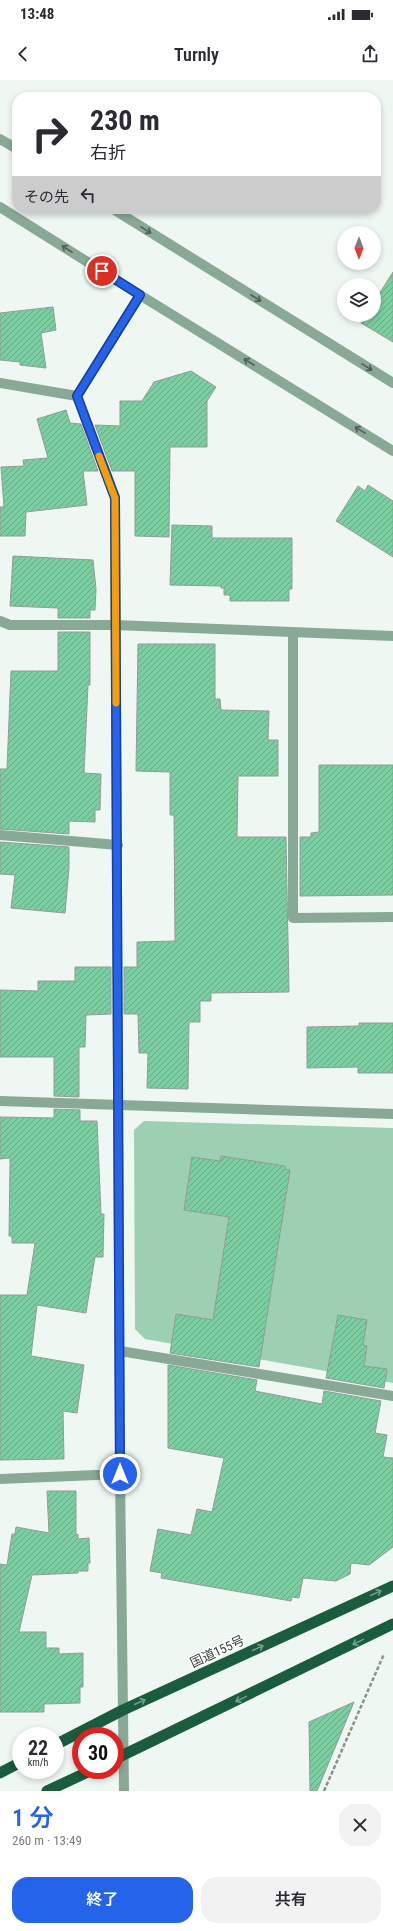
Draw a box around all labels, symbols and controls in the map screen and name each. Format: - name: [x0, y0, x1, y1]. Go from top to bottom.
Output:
- text: 13:48: [20, 5, 54, 23]
- icon: back: [12, 43, 34, 65]
- icon: share: [359, 43, 381, 65]
- text: Turnly: [174, 44, 219, 65]
- text: 230 m: [90, 104, 160, 137]
- icon: right: [24, 108, 76, 160]
- text: 右折: [90, 142, 126, 163]
- icon: left: [77, 184, 99, 206]
- text: その先: [24, 188, 69, 206]
- one-way arrow: [140, 226, 152, 234]
- north arrow: [337, 226, 381, 270]
- map controls: [337, 226, 381, 322]
- one-way arrow: [61, 245, 73, 253]
- pin: [85, 254, 119, 288]
- icon: arrive: [91, 260, 113, 282]
- button: layers: [337, 278, 381, 322]
- one-way arrow: [250, 295, 262, 303]
- one-way arrow: [243, 358, 255, 366]
- one-way arrow: [361, 363, 372, 371]
- one-way arrow: [354, 426, 366, 434]
- position arrow: [99, 1453, 141, 1495]
- one-way arrow: [370, 1589, 382, 1597]
- street label: 国道155号: [188, 1632, 247, 1671]
- one-way arrow: [352, 1639, 364, 1646]
- one-way arrow: [252, 1644, 264, 1651]
- one-way arrow: [236, 1696, 248, 1703]
- one-way arrow: [133, 1698, 145, 1705]
- speed limit sign: 30: [72, 1727, 124, 1779]
- text: 22: [28, 1736, 48, 1760]
- text: km/h: [28, 1757, 48, 1768]
- text: 1 分: [12, 1804, 54, 1832]
- button: close: [339, 1804, 381, 1846]
- text: 260 m · 13:49: [12, 1833, 82, 1848]
- button: 終了: [12, 1877, 193, 1923]
- button: 共有: [201, 1877, 381, 1923]

